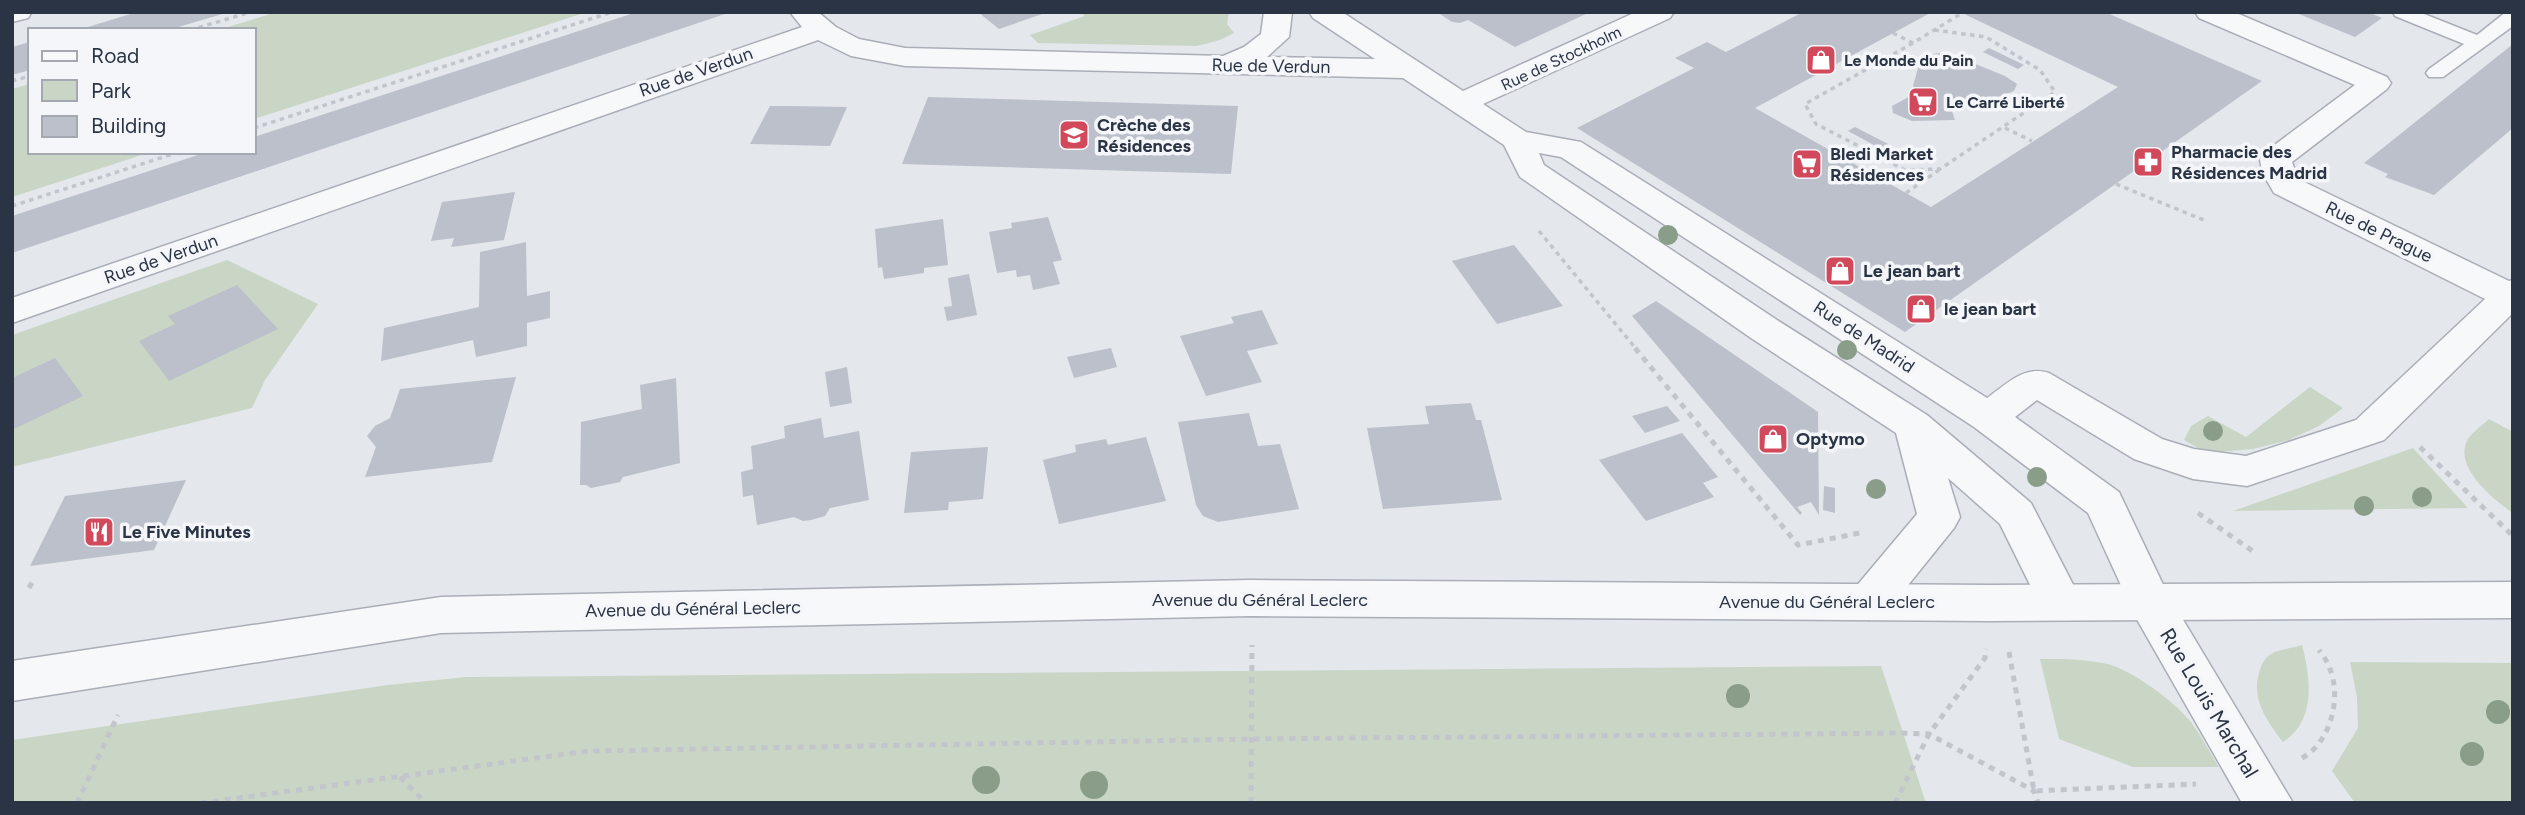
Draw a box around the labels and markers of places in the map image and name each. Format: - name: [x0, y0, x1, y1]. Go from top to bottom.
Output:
- shop icon: Le Monde du Pain: [1804, 43, 1838, 77]
- place label: Le Monde du Pain: [1844, 51, 1973, 70]
- supermarket icon: Le Carré Liberté: [1906, 85, 1940, 119]
- place label: Le Carré Liberté: [1946, 93, 2065, 112]
- place label: Crèche des Résidences: [1097, 114, 1191, 157]
- school or university icon: Crèche des Résidences: [1057, 118, 1091, 152]
- place label: Pharmacie des Résidences Madrid: [2171, 141, 2327, 184]
- place label: Bledi Market Résidences: [1830, 143, 1933, 186]
- pharmacy icon: Pharmacie des Résidences Madrid: [2131, 145, 2165, 179]
- supermarket icon: Bledi Market Résidences: [1790, 147, 1824, 181]
- shop icon: Le jean bart: [1823, 254, 1857, 288]
- place label: Le jean bart: [1863, 260, 1961, 282]
- shop icon: le jean bart: [1904, 292, 1938, 326]
- place label: le jean bart: [1944, 298, 2036, 320]
- shop icon: Optymo: [1756, 422, 1790, 456]
- place label: Optymo: [1796, 428, 1865, 450]
- restaurant icon: Le Five Minutes: [82, 515, 116, 549]
- place label: Le Five Minutes: [122, 521, 251, 543]

